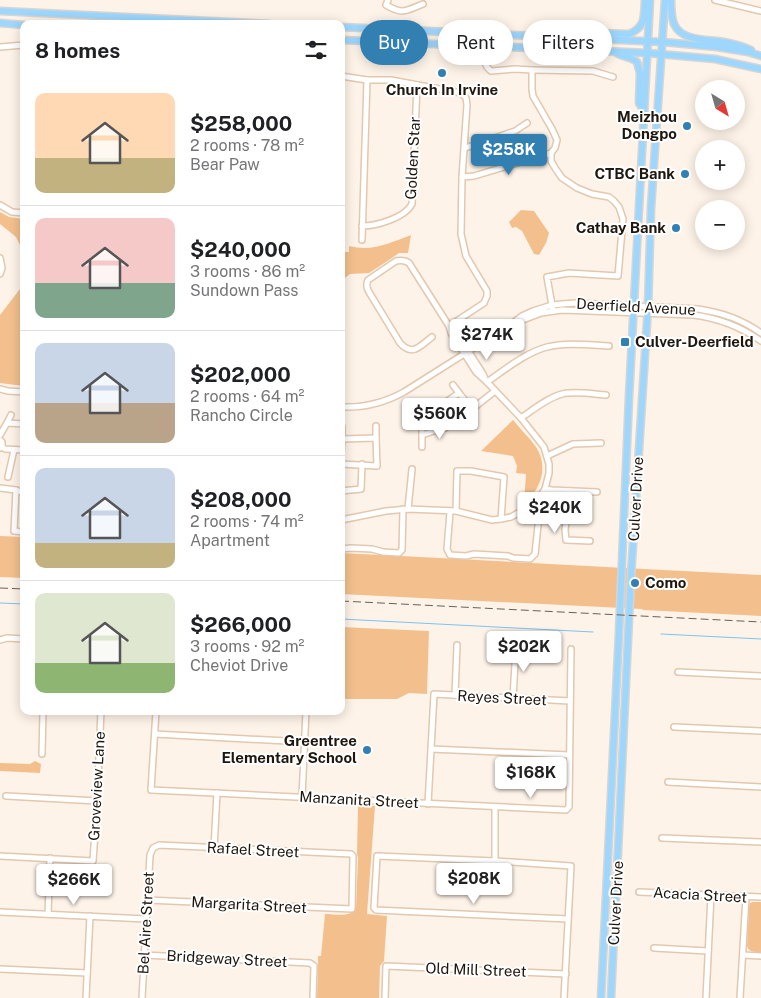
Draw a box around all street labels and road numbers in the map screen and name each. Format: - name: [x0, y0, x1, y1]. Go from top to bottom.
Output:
- street label: Golden Star: [402, 116, 423, 200]
- street label: Deerfield Avenue: [576, 295, 696, 318]
- street label: Culver Drive: [625, 456, 646, 542]
- street label: Reyes Street: [457, 687, 547, 708]
- street label: Groveview Lane: [85, 731, 108, 841]
- street label: Manzanita Street: [299, 788, 419, 811]
- street label: Rafael Street: [206, 839, 300, 860]
- street label: Culver Drive: [605, 860, 626, 946]
- street label: Bel Aire Street: [134, 871, 157, 975]
- street label: Acacia Street: [652, 884, 748, 905]
- street label: Margarita Street: [191, 893, 307, 916]
- street label: Bridgeway Street: [166, 947, 288, 970]
- street label: Old Mill Street: [425, 959, 527, 980]

